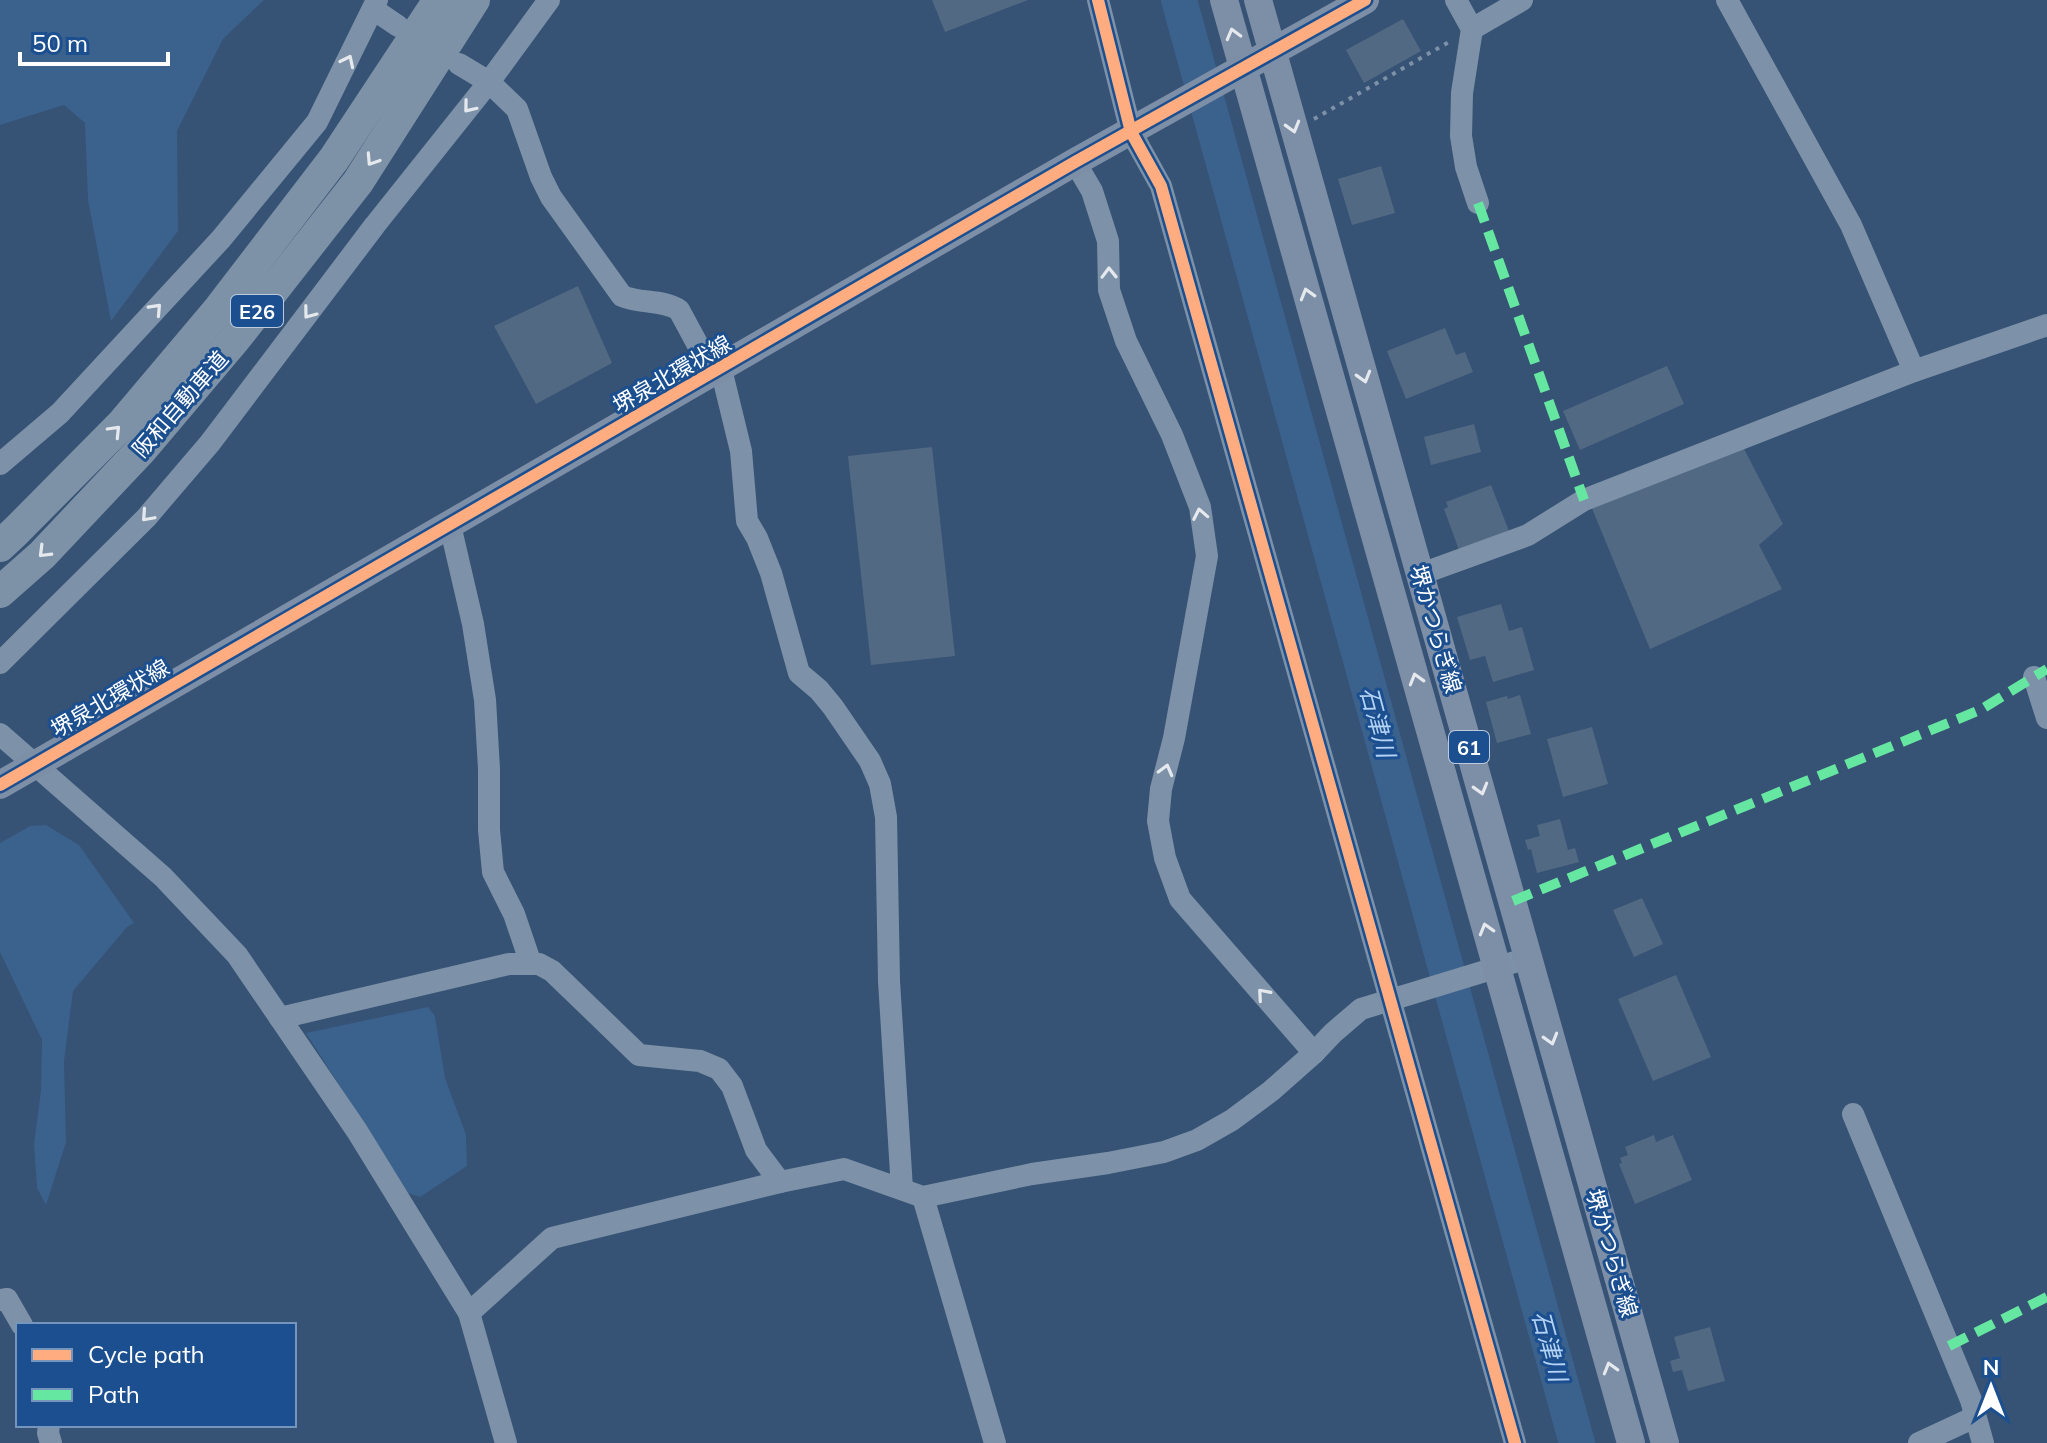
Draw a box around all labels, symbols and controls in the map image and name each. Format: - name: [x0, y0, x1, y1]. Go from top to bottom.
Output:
- scale bar: [20, 16, 168, 66]
- one-way arrow: [1226, 27, 1242, 41]
- text: 50 m: [32, 28, 88, 58]
- one-way arrow: [338, 54, 353, 69]
- one-way arrow: [464, 98, 478, 113]
- one-way arrow: [1284, 119, 1300, 133]
- one-way arrow: [367, 151, 382, 166]
- one-way arrow: [1100, 266, 1118, 279]
- one-way arrow: [1300, 287, 1316, 301]
- road number: E26: [231, 295, 283, 327]
- one-way arrow: [146, 304, 160, 319]
- one-way arrow: [305, 304, 319, 318]
- street label: 堺泉北環状線: [608, 329, 736, 419]
- street label: 阪和自動車道: [126, 345, 234, 463]
- one-way arrow: [1355, 369, 1372, 383]
- one-way arrow: [105, 426, 120, 440]
- one-way arrow: [143, 506, 157, 521]
- one-way arrow: [1192, 508, 1209, 522]
- one-way arrow: [39, 543, 53, 557]
- street label: 堺かつらぎ線: [1404, 562, 1468, 696]
- street label: 堺泉北環状線: [46, 653, 174, 743]
- one-way arrow: [1409, 672, 1425, 686]
- water label: 石津川: [1354, 683, 1403, 764]
- road number: 61: [1449, 731, 1489, 763]
- one-way arrow: [1156, 763, 1173, 777]
- one-way arrow: [1472, 781, 1488, 795]
- one-way arrow: [1479, 923, 1495, 937]
- one-way arrow: [1259, 989, 1273, 1003]
- one-way arrow: [1542, 1031, 1559, 1045]
- street label: 堺かつらぎ線: [1580, 1186, 1644, 1320]
- water label: 石津川: [1526, 1307, 1575, 1388]
- legend: [16, 1323, 296, 1427]
- text: Cycle path: [88, 1339, 205, 1369]
- north arrow: [1951, 1347, 2031, 1427]
- text: N: [1983, 1353, 1999, 1381]
- one-way arrow: [1603, 1361, 1619, 1375]
- text: Path: [88, 1379, 140, 1409]

